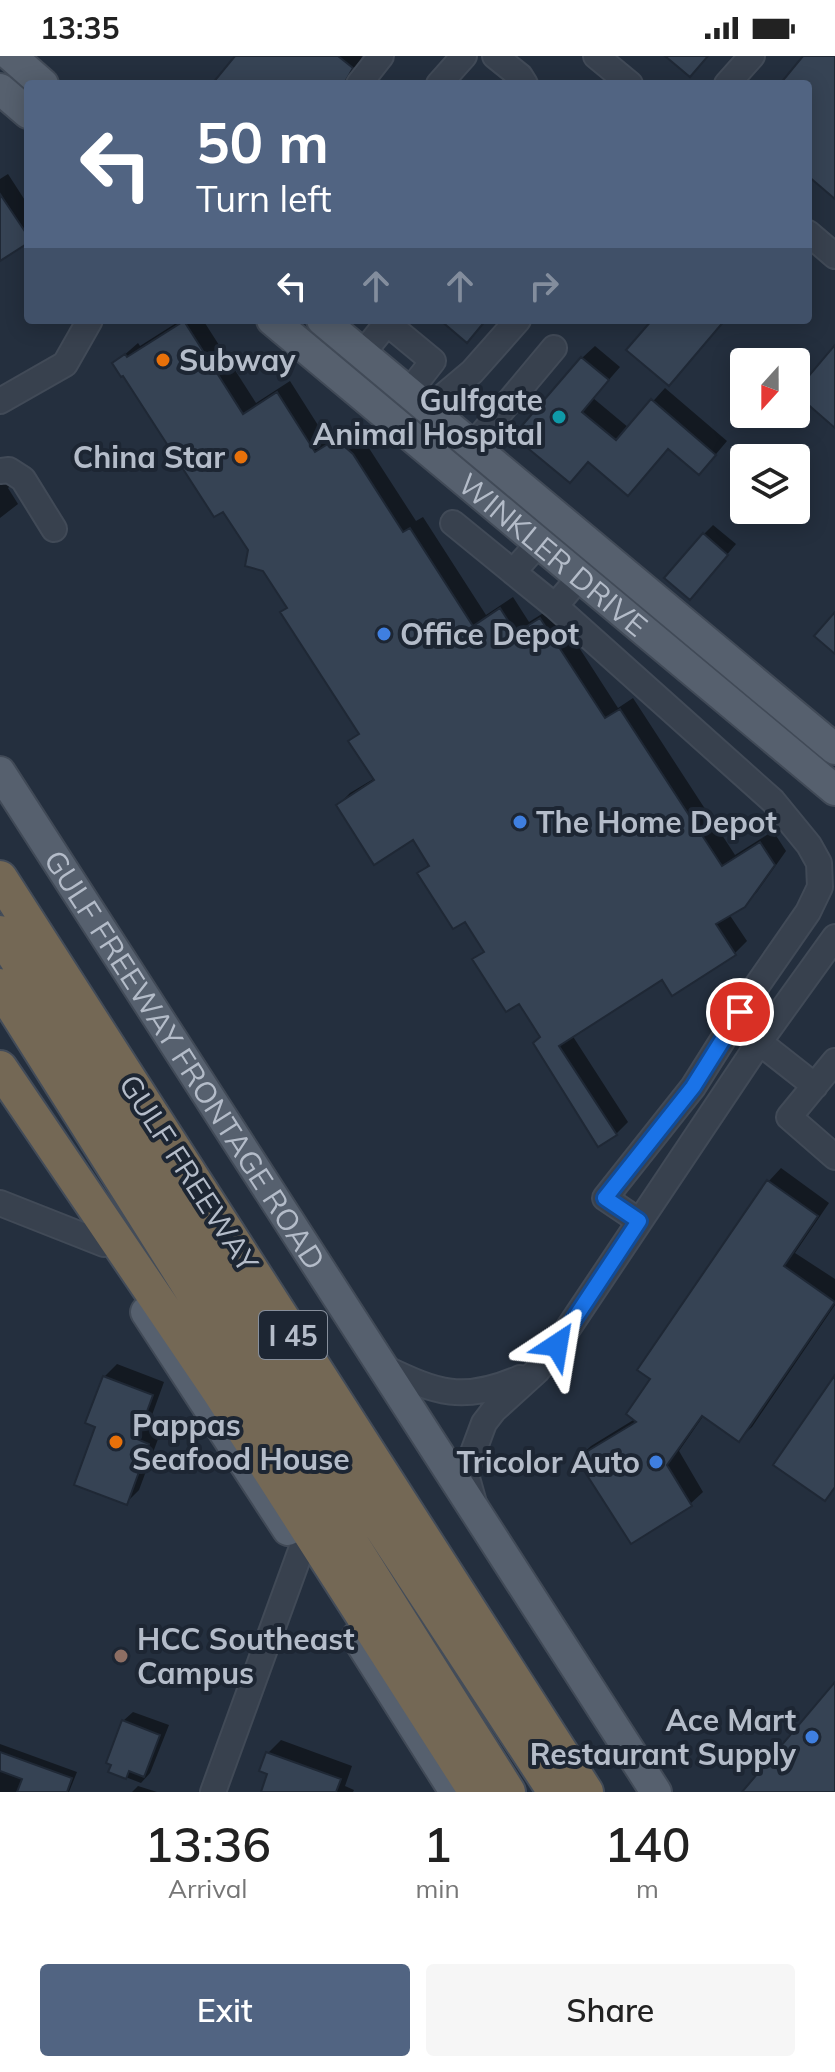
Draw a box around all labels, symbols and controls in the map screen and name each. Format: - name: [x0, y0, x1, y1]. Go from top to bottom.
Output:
- text: 13:35: [40, 9, 119, 47]
- text: 50 m: [196, 107, 329, 177]
- icon: left: [64, 112, 168, 216]
- text: Turn left: [196, 176, 332, 221]
- icon: left: [270, 264, 314, 308]
- icon: ahead: [354, 264, 398, 308]
- icon: ahead: [438, 264, 482, 308]
- icon: right: [522, 264, 566, 308]
- place label: Subway: [179, 341, 296, 379]
- north arrow: [730, 348, 810, 428]
- map controls: [730, 348, 810, 524]
- marker: Subway: [154, 351, 172, 369]
- place label: Gulfgate Animal Hospital: [313, 381, 543, 453]
- marker: Gulfgate Animal Hospital: [550, 408, 568, 426]
- place label: China Star: [73, 438, 225, 476]
- button: layers: [730, 444, 810, 524]
- marker: China Star: [232, 448, 250, 466]
- street label: WINKLER DRIVE: [451, 465, 655, 644]
- place label: Office Depot: [400, 615, 579, 653]
- marker: Office Depot: [375, 625, 393, 643]
- place label: The Home Depot: [536, 803, 777, 841]
- marker: The Home Depot: [511, 813, 529, 831]
- street label: GULF FREEWAY FRONTAGE ROAD: [36, 844, 334, 1276]
- pin: [706, 978, 774, 1046]
- icon: arrive: [718, 990, 762, 1034]
- street label: GULF FREEWAY: [112, 1068, 266, 1278]
- position arrow: [515, 1303, 599, 1387]
- road number: I 45: [259, 1311, 327, 1359]
- place label: Pappas Seafood House: [132, 1406, 350, 1478]
- marker: Pappas Seafood House: [107, 1433, 125, 1451]
- place label: Tricolor Auto: [457, 1443, 640, 1481]
- marker: Tricolor Auto: [647, 1453, 665, 1471]
- place label: HCC Southeast Campus: [137, 1620, 355, 1692]
- marker: HCC Southeast Campus: [112, 1647, 130, 1665]
- place label: Ace Mart Restaurant Supply: [530, 1701, 797, 1773]
- marker: Ace Mart Restaurant Supply: [803, 1728, 821, 1746]
- text: 13:36: [144, 1814, 271, 1874]
- text: 1: [423, 1814, 452, 1874]
- text: 140: [604, 1814, 691, 1874]
- text: Arrival: [168, 1872, 247, 1905]
- text: min: [415, 1872, 460, 1905]
- text: m: [636, 1872, 659, 1905]
- button: Exit: [40, 1964, 410, 2056]
- button: Share: [426, 1964, 795, 2056]

